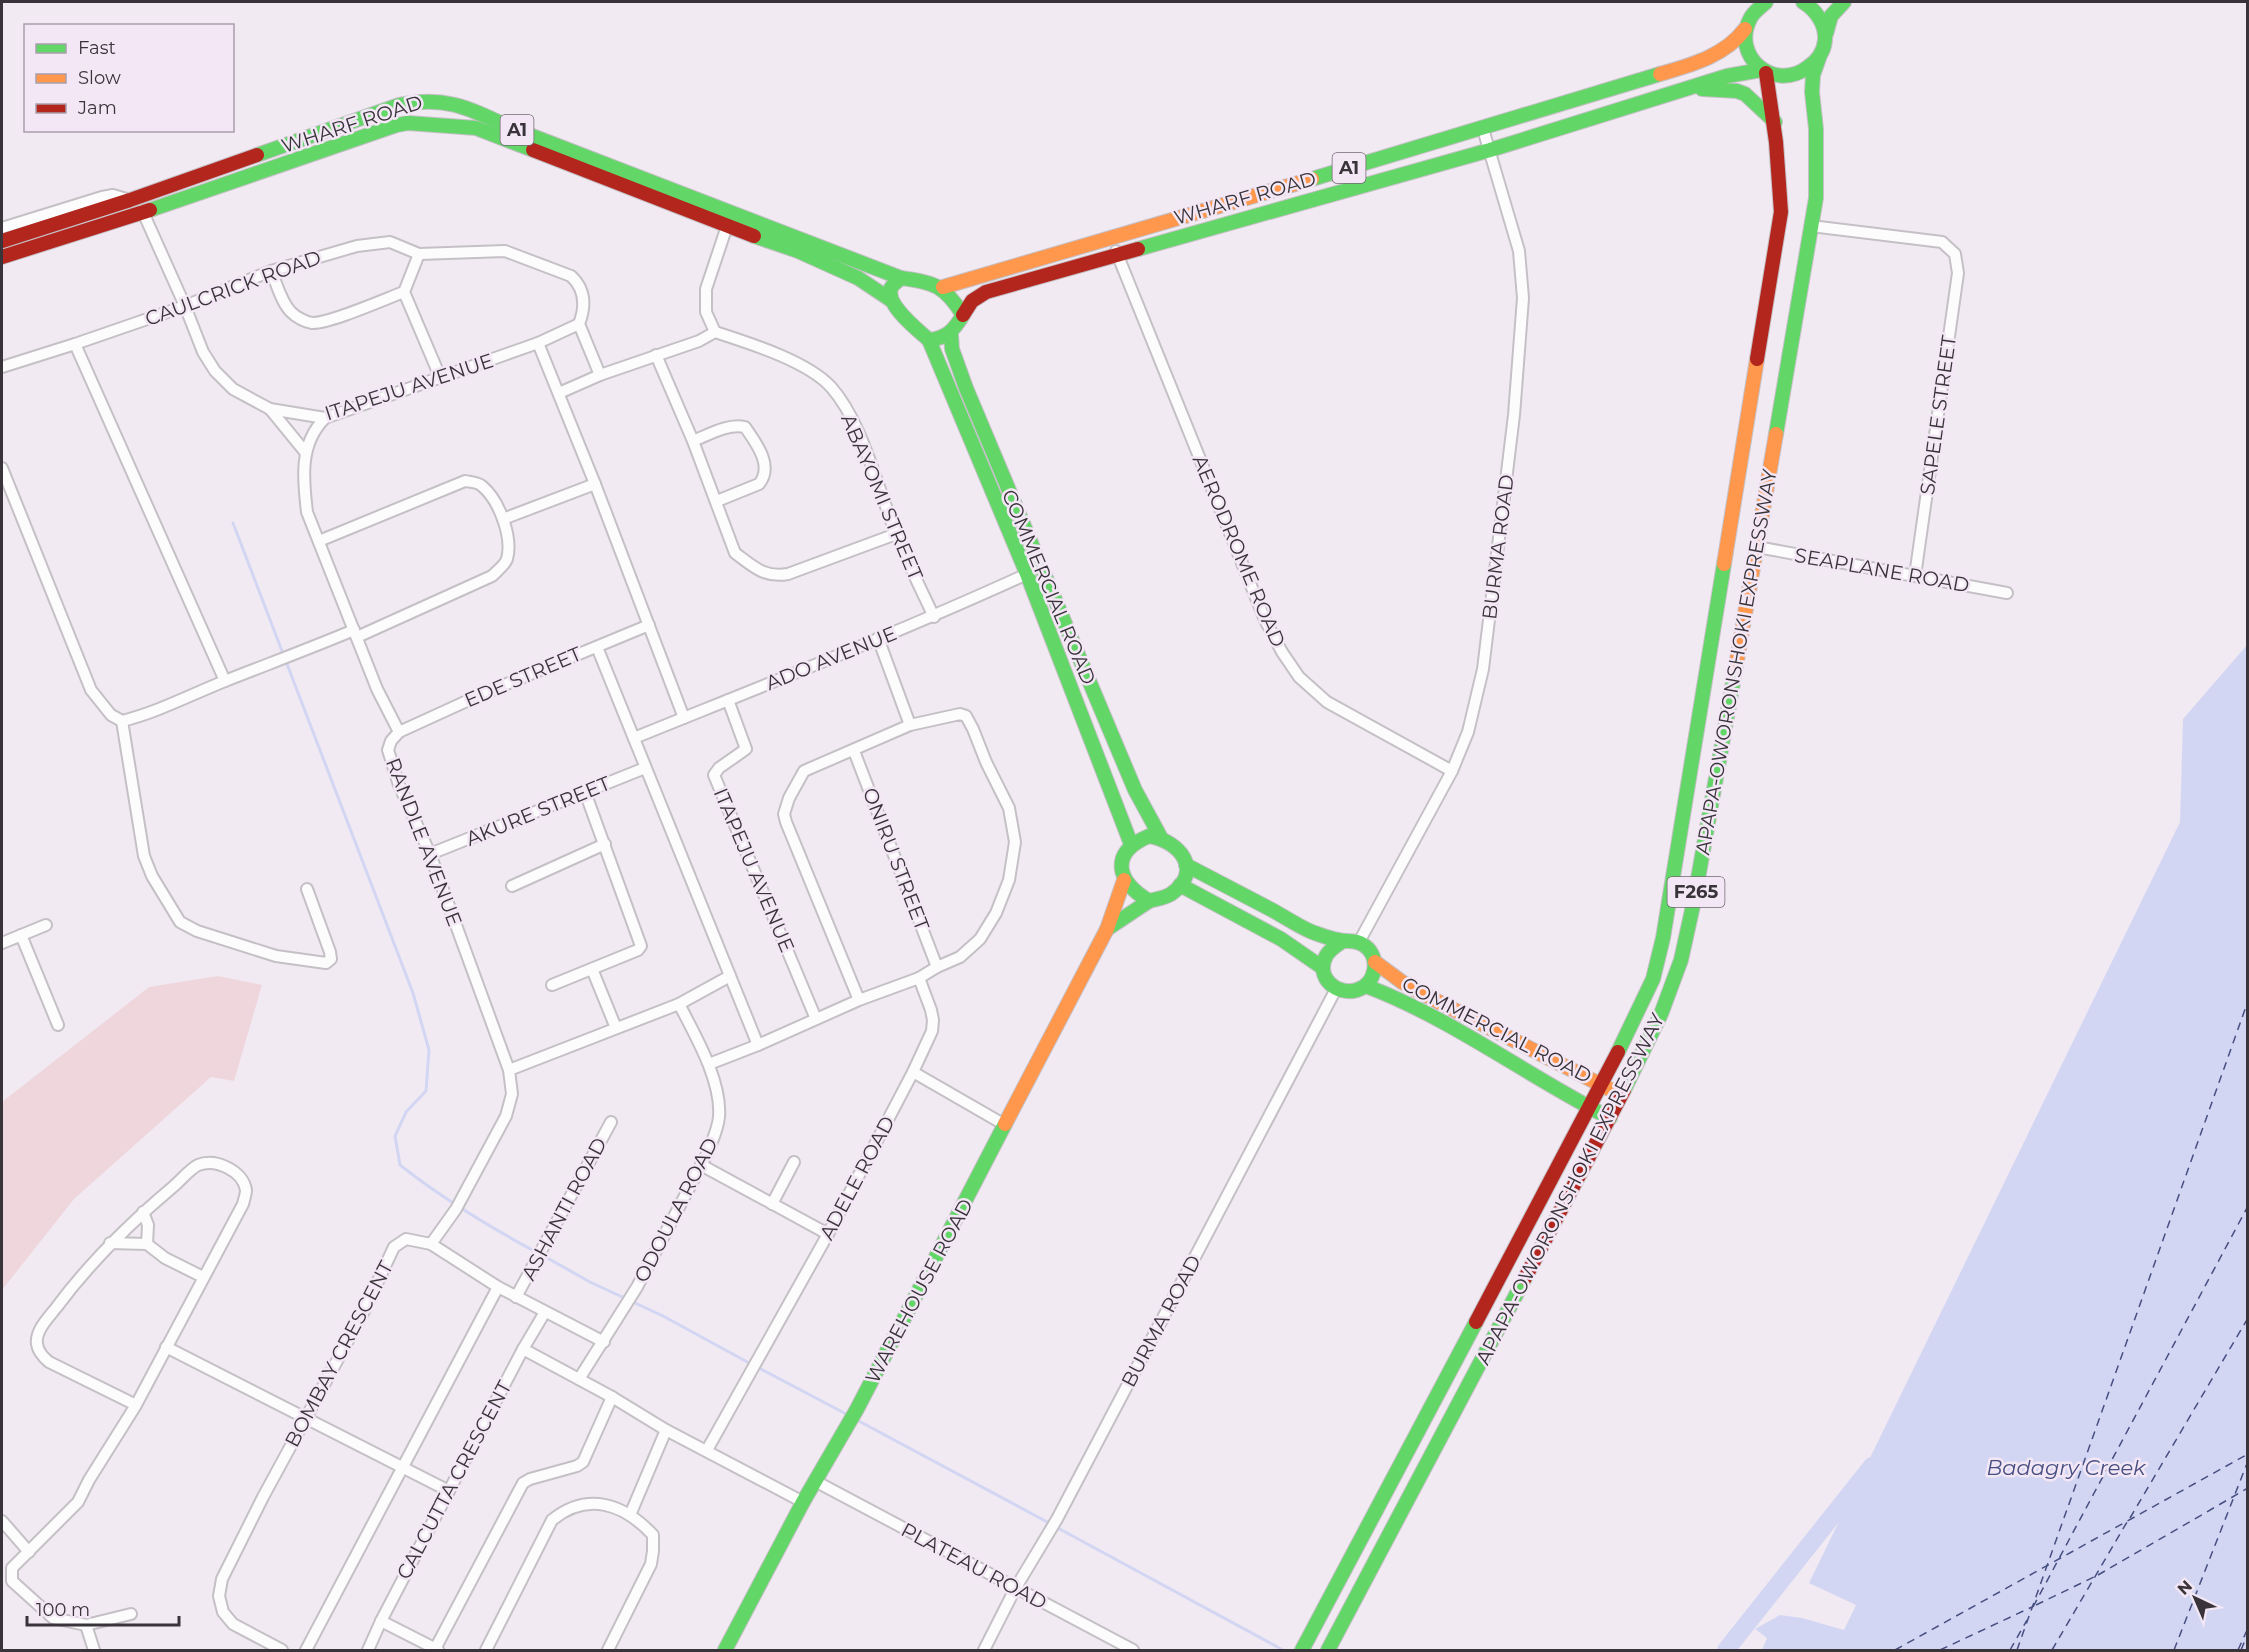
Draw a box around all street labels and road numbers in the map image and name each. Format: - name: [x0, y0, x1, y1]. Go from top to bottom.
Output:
- street label: WHARF ROAD: [278, 90, 426, 158]
- road number: A1: [500, 115, 534, 145]
- road number: A1: [1332, 153, 1366, 183]
- street label: WHARF ROAD: [1171, 166, 1319, 230]
- street label: CAULCRICK ROAD: [142, 245, 324, 331]
- street label: SAPELE STREET: [1915, 333, 1961, 496]
- street label: ITAPEJU AVENUE: [322, 348, 496, 426]
- street label: ABAYOMI STREET: [836, 410, 928, 584]
- street label: AERODROME ROAD: [1188, 451, 1290, 651]
- street label: APAPA-OWORONSHOKI EXPRESSWAY: [1690, 467, 1782, 857]
- street label: BURMA ROAD: [1477, 473, 1519, 621]
- street label: COMMERCIAL ROAD: [997, 486, 1101, 688]
- street label: SEAPLANE ROAD: [1793, 543, 1971, 597]
- street label: ADO AVENUE: [762, 621, 900, 695]
- street label: EDE STREET: [461, 641, 586, 712]
- street label: RANDLE AVENUE: [381, 755, 467, 929]
- street label: AKURE STREET: [462, 771, 614, 851]
- street label: ITAPEJU AVENUE: [709, 784, 799, 956]
- street label: ONIRU STREET: [858, 784, 934, 934]
- road number: F265: [1668, 877, 1724, 907]
- street label: COMMERCIAL ROAD: [1398, 972, 1596, 1088]
- street label: APAPA-OWORONSHOKI EXPRESSWAY: [1471, 1009, 1670, 1369]
- street label: ADELE ROAD: [814, 1112, 900, 1244]
- street label: ASHANTI ROAD: [516, 1134, 612, 1284]
- street label: ODOULA ROAD: [629, 1134, 723, 1286]
- street label: WAREHOUSE ROAD: [860, 1195, 978, 1387]
- street label: BURMA ROAD: [1116, 1251, 1206, 1391]
- street label: BOMBAY CRESCENT: [280, 1257, 398, 1451]
- street label: CALCUTTA CRESCENT: [392, 1376, 517, 1583]
- street label: PLATEAU ROAD: [897, 1518, 1051, 1614]

